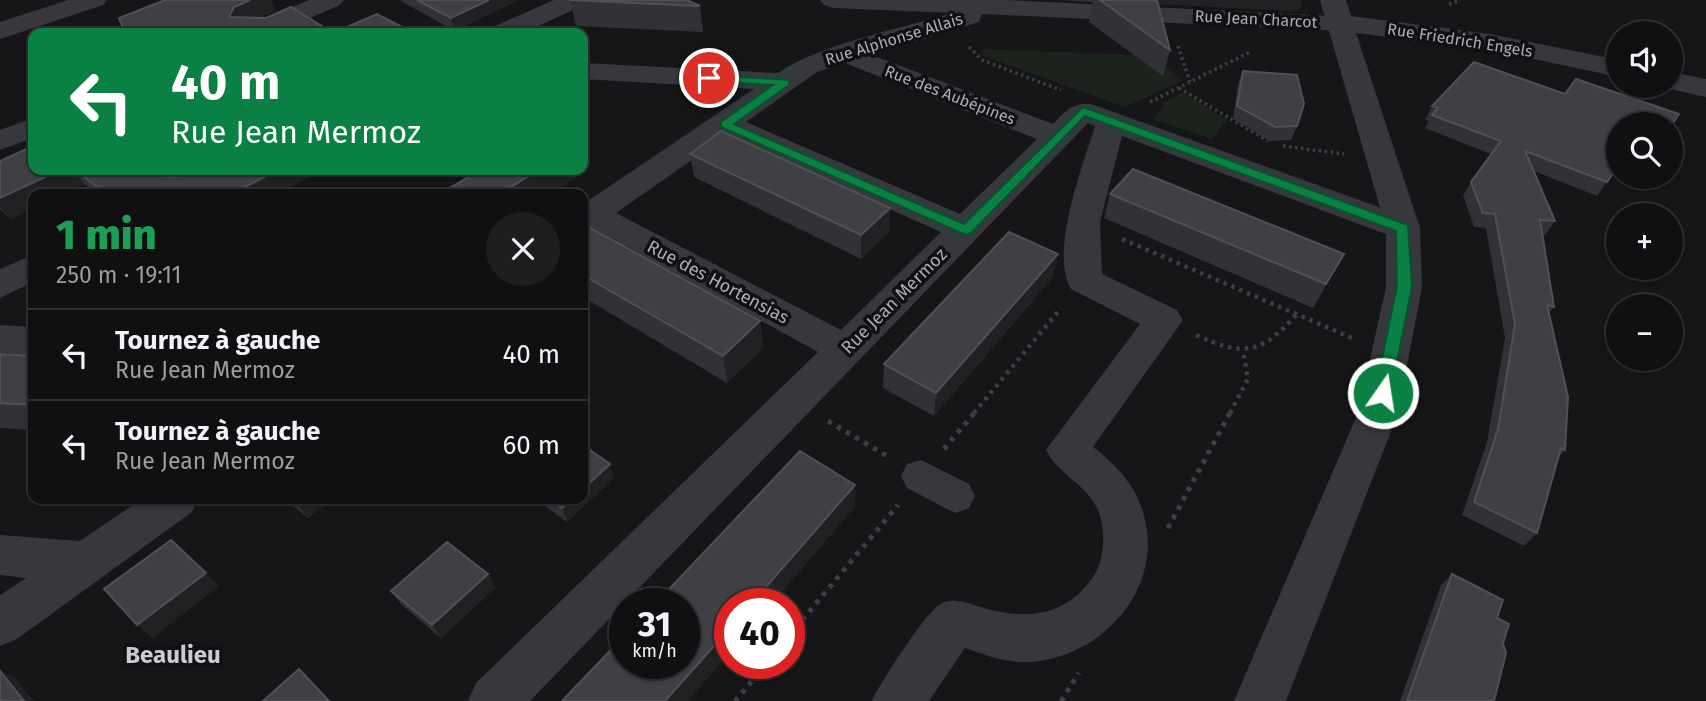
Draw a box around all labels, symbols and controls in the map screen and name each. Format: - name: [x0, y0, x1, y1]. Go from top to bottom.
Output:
- street label: Rue Jean Charcot: [1194, 6, 1318, 32]
- street label: Rue Alphonse Allais: [823, 9, 965, 69]
- street label: Rue Friedrich Engels: [1386, 19, 1534, 61]
- map controls: [1606, 21, 1683, 371]
- button: sound: [1606, 21, 1683, 98]
- pin: [679, 48, 739, 108]
- text: 40 m: [171, 53, 280, 112]
- icon: left: [56, 56, 147, 147]
- icon: arrive: [690, 59, 728, 97]
- street label: Rue des Aubépines: [882, 61, 1018, 129]
- button: search: [1606, 112, 1683, 189]
- text: Rue Jean Mermoz: [171, 113, 421, 151]
- button: +: [1606, 203, 1683, 280]
- text: 1 min: [56, 210, 157, 260]
- button: close: [486, 212, 560, 286]
- street label: Rue des Hortensias: [643, 235, 793, 329]
- street label: Rue Jean Mermoz: [837, 243, 952, 358]
- text: 250 m · 19:11: [56, 261, 182, 289]
- button: −: [1606, 294, 1683, 371]
- text: Tournez à gauche: [115, 325, 320, 356]
- icon: left: [56, 336, 94, 374]
- text: 40 m: [502, 339, 560, 370]
- text: Rue Jean Mermoz: [115, 356, 295, 384]
- position arrow: [1346, 356, 1420, 430]
- text: Tournez à gauche: [115, 416, 320, 447]
- icon: left: [56, 427, 94, 465]
- text: 60 m: [502, 430, 560, 461]
- text: Rue Jean Mermoz: [115, 447, 295, 475]
- speed limit sign: 40: [714, 588, 805, 679]
- text: 31: [638, 603, 671, 645]
- text: km/h: [632, 640, 677, 662]
- district label: Beaulieu: [125, 641, 221, 669]

